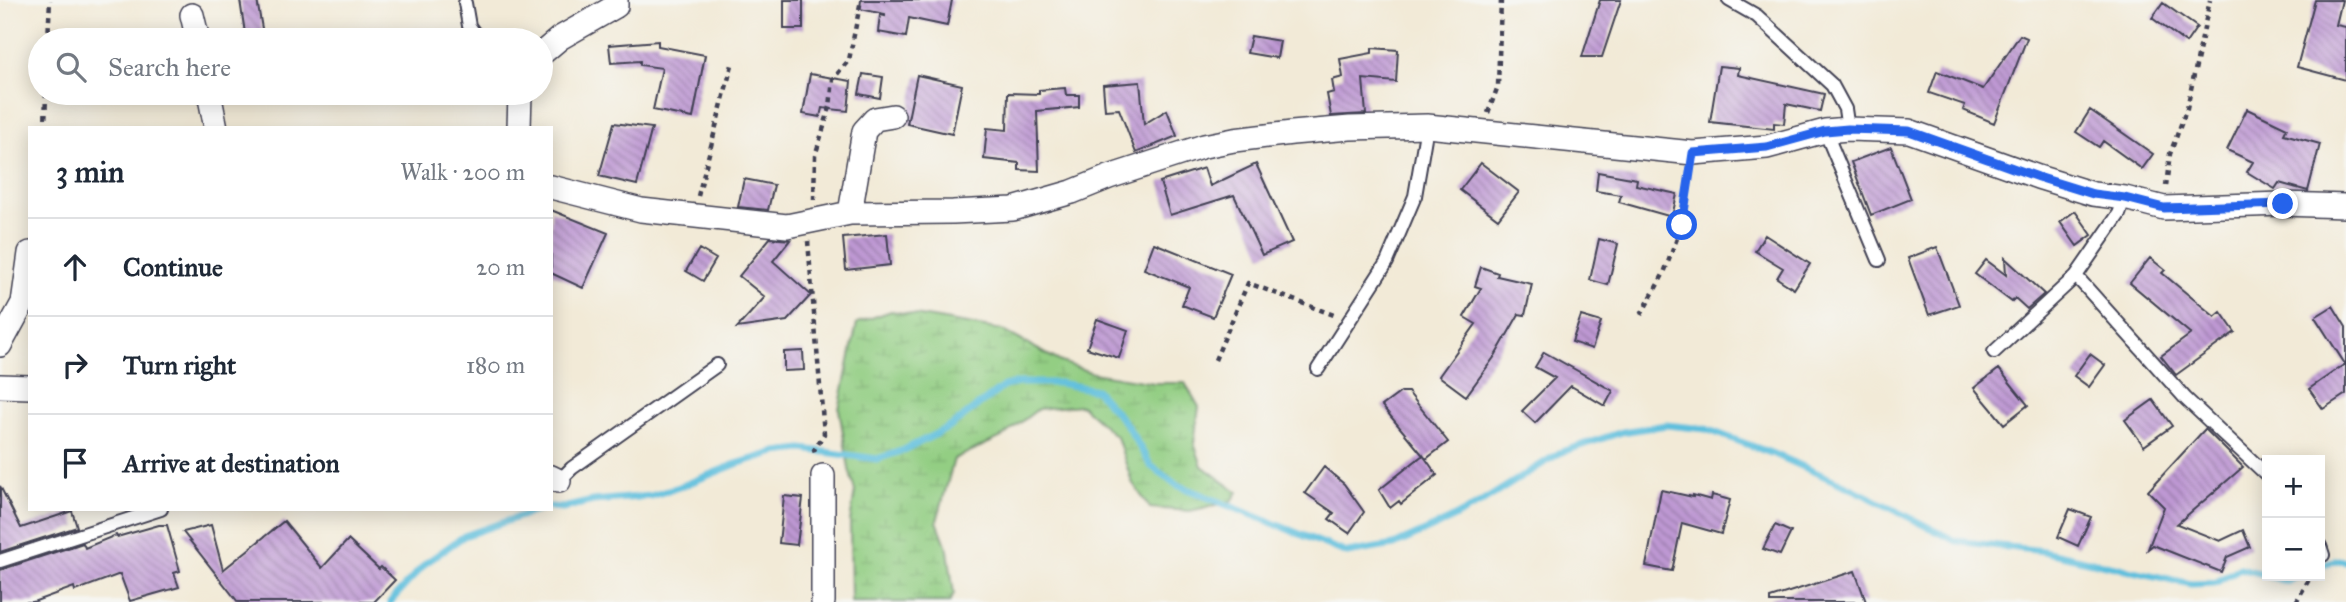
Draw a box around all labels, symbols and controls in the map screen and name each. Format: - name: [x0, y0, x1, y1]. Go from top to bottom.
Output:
- search box: [28, 28, 553, 105]
- icon: search: [52, 48, 90, 86]
- text: Search here: [108, 51, 231, 83]
- text: 3 min: [56, 154, 124, 190]
- text: Walk · 200 m: [400, 158, 525, 186]
- route end: [2267, 188, 2298, 219]
- route start: [1666, 209, 1697, 240]
- icon: ahead: [56, 248, 94, 286]
- text: Continue: [123, 251, 223, 283]
- text: 20 m: [476, 253, 525, 281]
- icon: right: [56, 346, 94, 384]
- text: Turn right: [123, 349, 236, 381]
- text: 180 m: [466, 351, 525, 379]
- icon: arrive: [56, 444, 94, 482]
- text: Arrive at destination: [123, 447, 340, 479]
- map controls: [2262, 455, 2325, 581]
- button: +: [2262, 455, 2325, 518]
- button: −: [2262, 518, 2325, 581]

